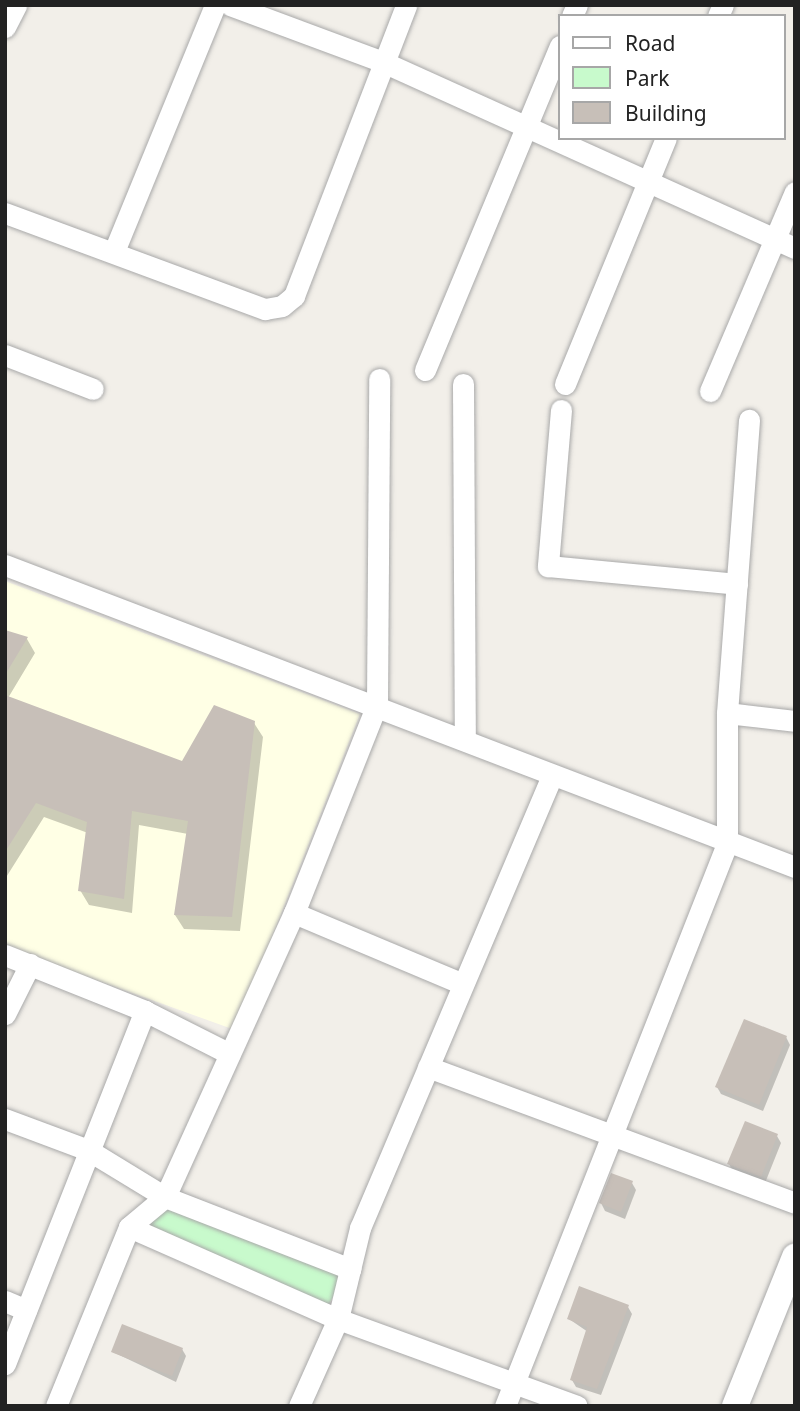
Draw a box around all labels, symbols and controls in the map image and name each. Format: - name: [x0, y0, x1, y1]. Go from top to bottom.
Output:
- legend: [558, 14, 786, 140]
- text: Road: [625, 29, 675, 57]
- text: Park: [625, 64, 669, 92]
- text: Building: [625, 99, 707, 127]

